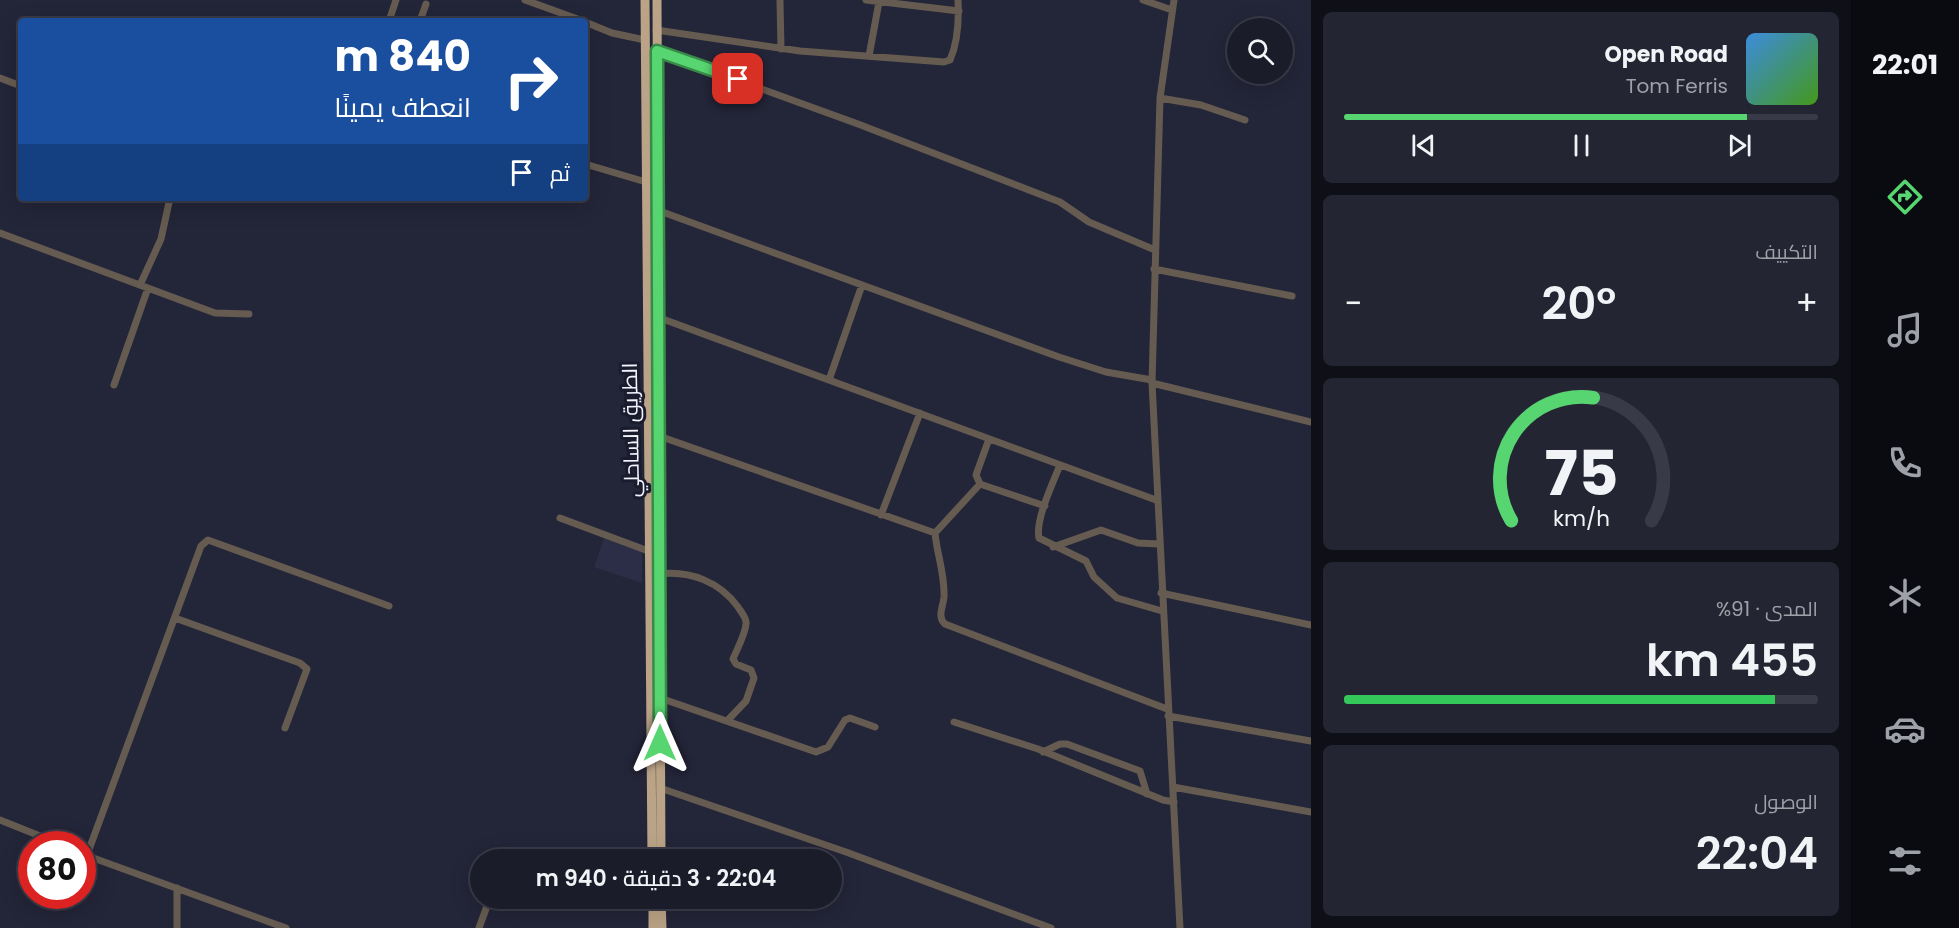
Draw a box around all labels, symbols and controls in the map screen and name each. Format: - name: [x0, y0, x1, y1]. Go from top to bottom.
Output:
- map controls: [1227, 18, 1293, 84]
- button: search: [1227, 18, 1293, 84]
- text: 840 m: [335, 27, 471, 86]
- text: Open Road: [1604, 39, 1728, 70]
- icon: right: [492, 42, 570, 120]
- text: 22:01: [1872, 46, 1938, 83]
- pin: [712, 53, 763, 104]
- icon: arrive: [721, 62, 754, 95]
- text: Tom Ferris: [1626, 72, 1728, 100]
- text: انعطف يمينًا: [334, 89, 471, 126]
- icon: previous: [1407, 129, 1440, 162]
- icon: pause: [1565, 129, 1598, 162]
- icon: next: [1723, 129, 1756, 162]
- icon: arrive: [505, 156, 538, 189]
- text: ثم: [550, 158, 570, 189]
- icon: directions: [1884, 176, 1926, 218]
- text: التكييف: [1755, 238, 1818, 266]
- text: 20°: [1541, 272, 1616, 335]
- text: −: [1344, 280, 1362, 327]
- text: +: [1795, 280, 1818, 327]
- icon: music: [1884, 309, 1926, 351]
- street label: الطريق الساحلي: [615, 362, 648, 498]
- text: 75: [1544, 429, 1618, 517]
- icon: phone: [1884, 442, 1926, 484]
- text: km/h: [1552, 503, 1610, 534]
- icon: climate: [1884, 575, 1926, 617]
- text: المدى · 91%: [1716, 595, 1818, 623]
- text: 455 km: [1646, 629, 1818, 692]
- icon: car: [1884, 708, 1926, 750]
- position arrow: [628, 711, 692, 775]
- text: الوصول: [1754, 788, 1818, 816]
- text: 22:04: [1696, 822, 1818, 885]
- speed limit sign: 80: [18, 831, 96, 909]
- icon: filters: [1884, 840, 1926, 882]
- text: 22:04 · 3 دقيقة · 940 m: [536, 863, 776, 894]

